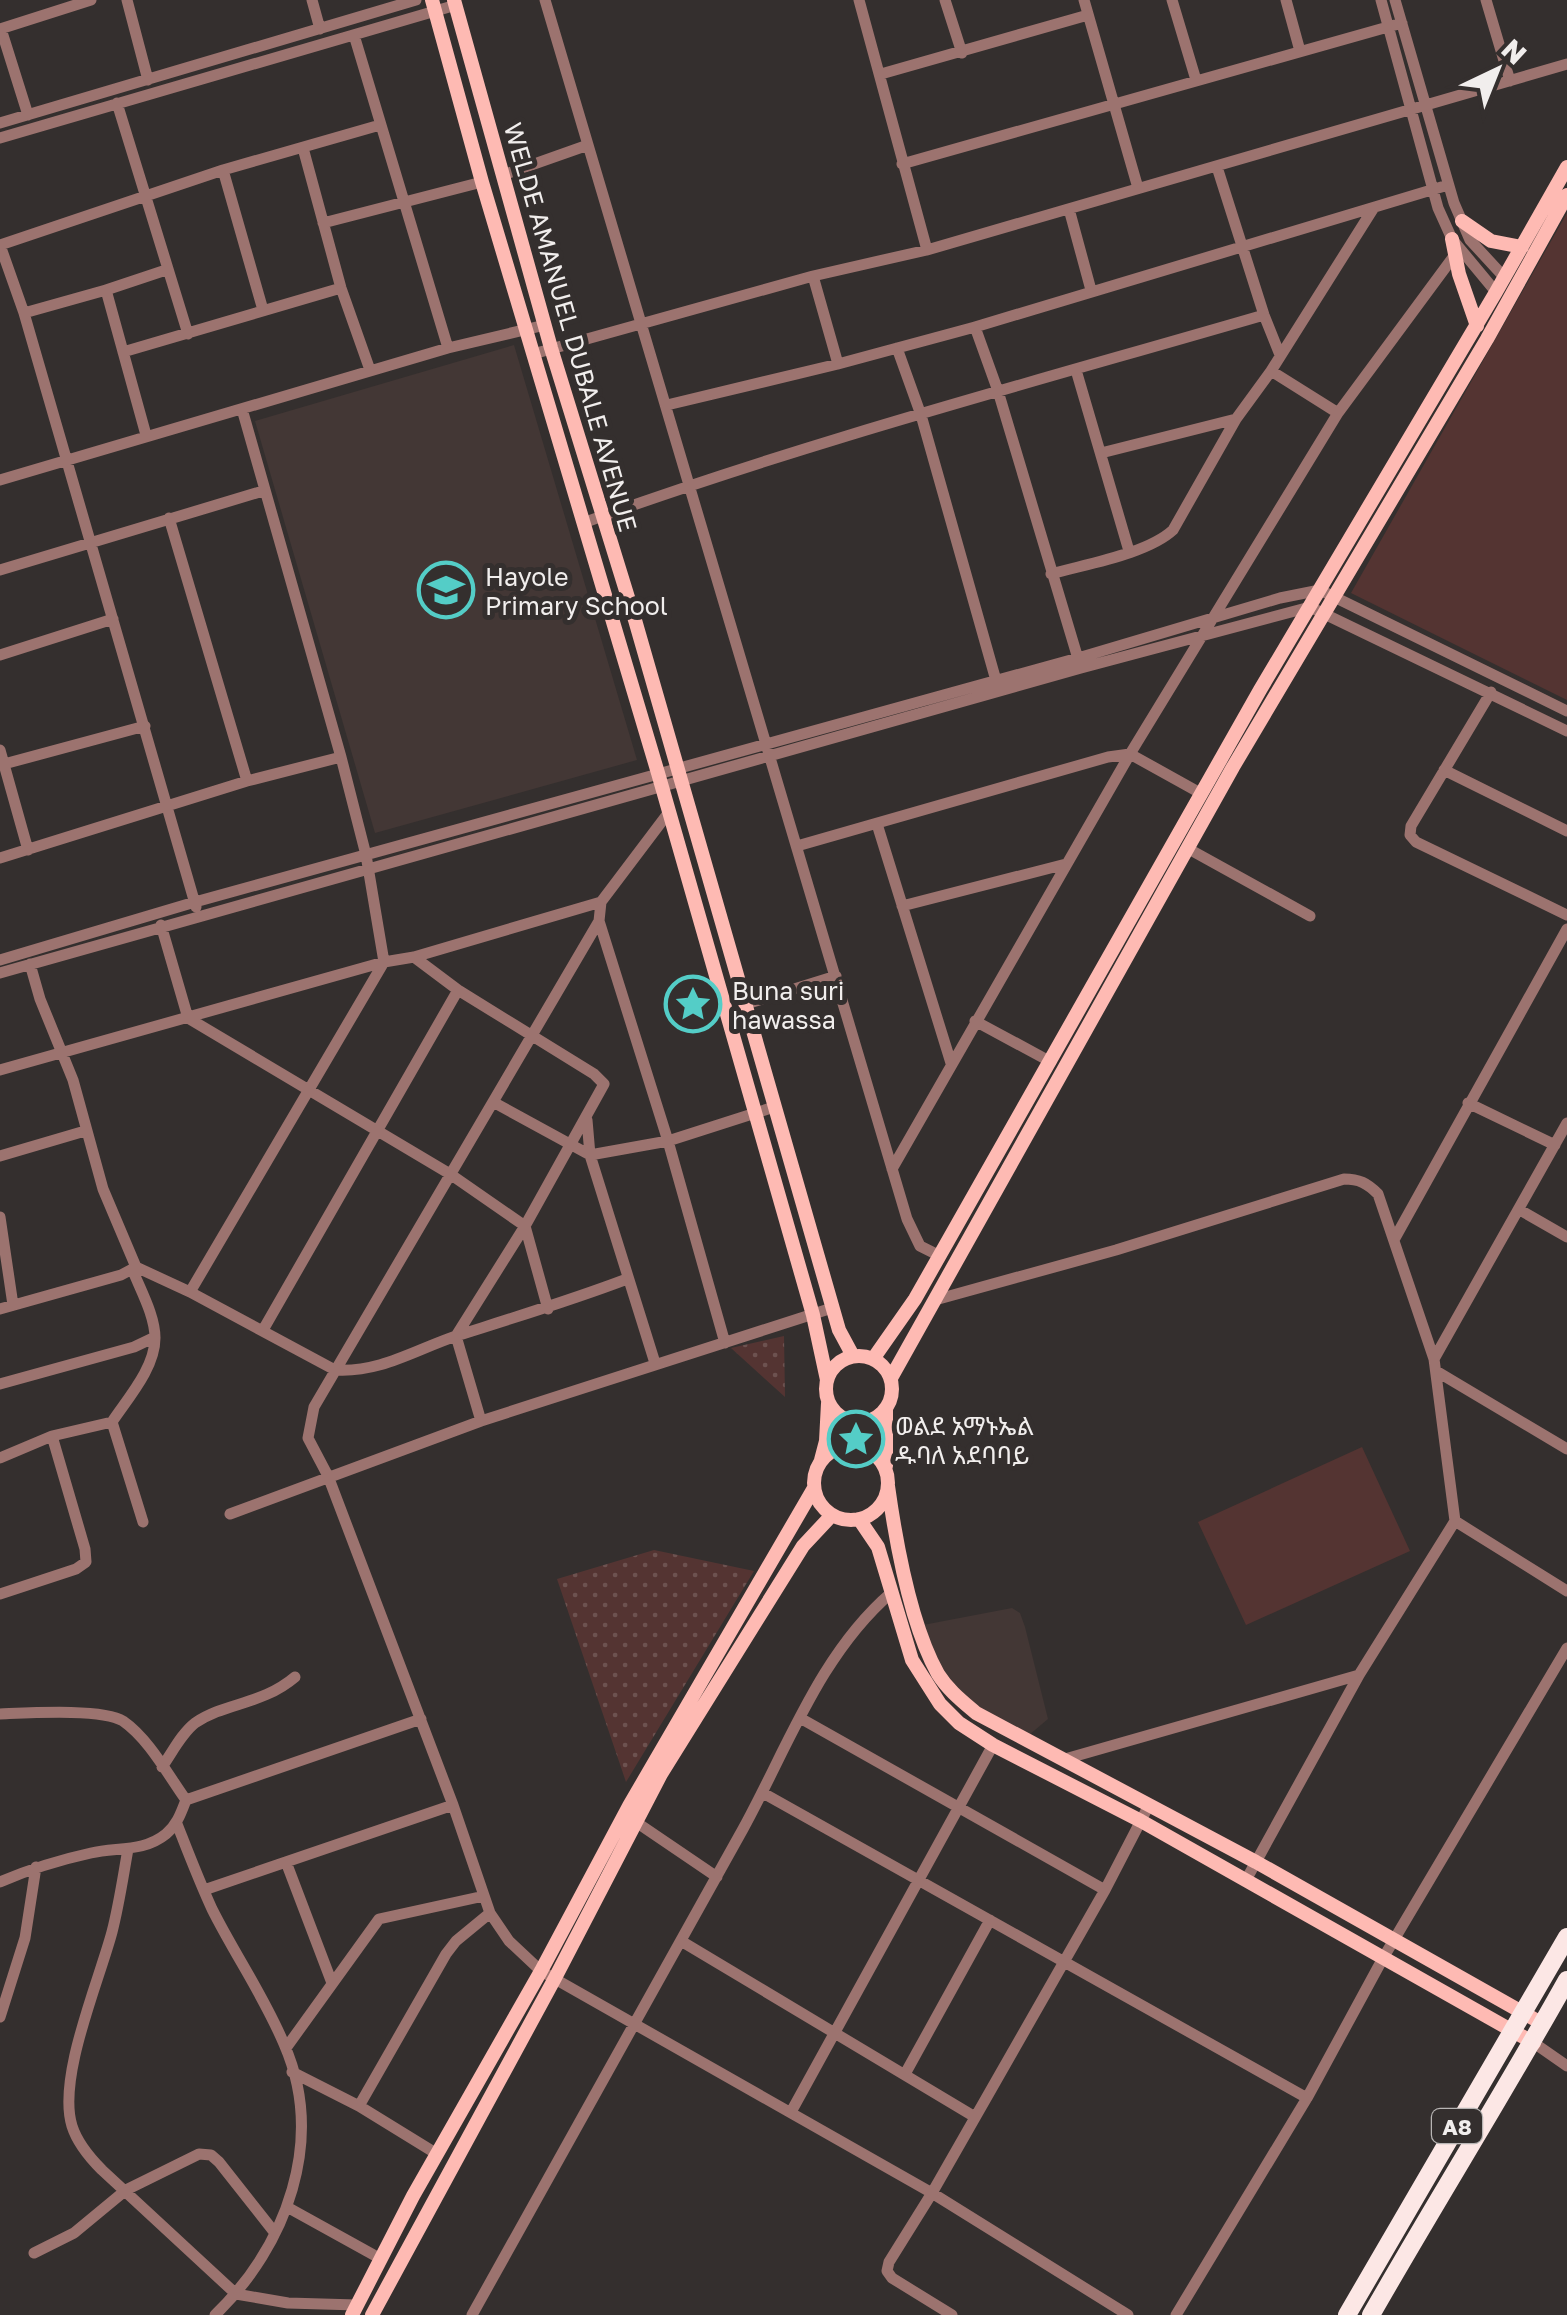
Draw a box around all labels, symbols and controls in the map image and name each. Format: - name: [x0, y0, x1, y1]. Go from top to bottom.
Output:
- north arrow: [1447, 20, 1547, 120]
- text: N: [1495, 32, 1533, 71]
- street label: WELDE AMANUEL DUBALE AVENUE: [498, 119, 644, 535]
- school or university icon: Hayole Primary School: [416, 560, 476, 620]
- place label: Hayole Primary School: [485, 561, 668, 621]
- place icon: Buna suri hawassa: [663, 974, 723, 1034]
- place label: Buna suri hawassa: [732, 975, 844, 1035]
- place icon: ወልደ አማኑኤል ዱባለ አደባባይ: [826, 1409, 886, 1469]
- place label: ወልደ አማኑኤል ዱባለ አደባባይ: [895, 1410, 1034, 1470]
- road number: A8: [1432, 2109, 1482, 2143]

